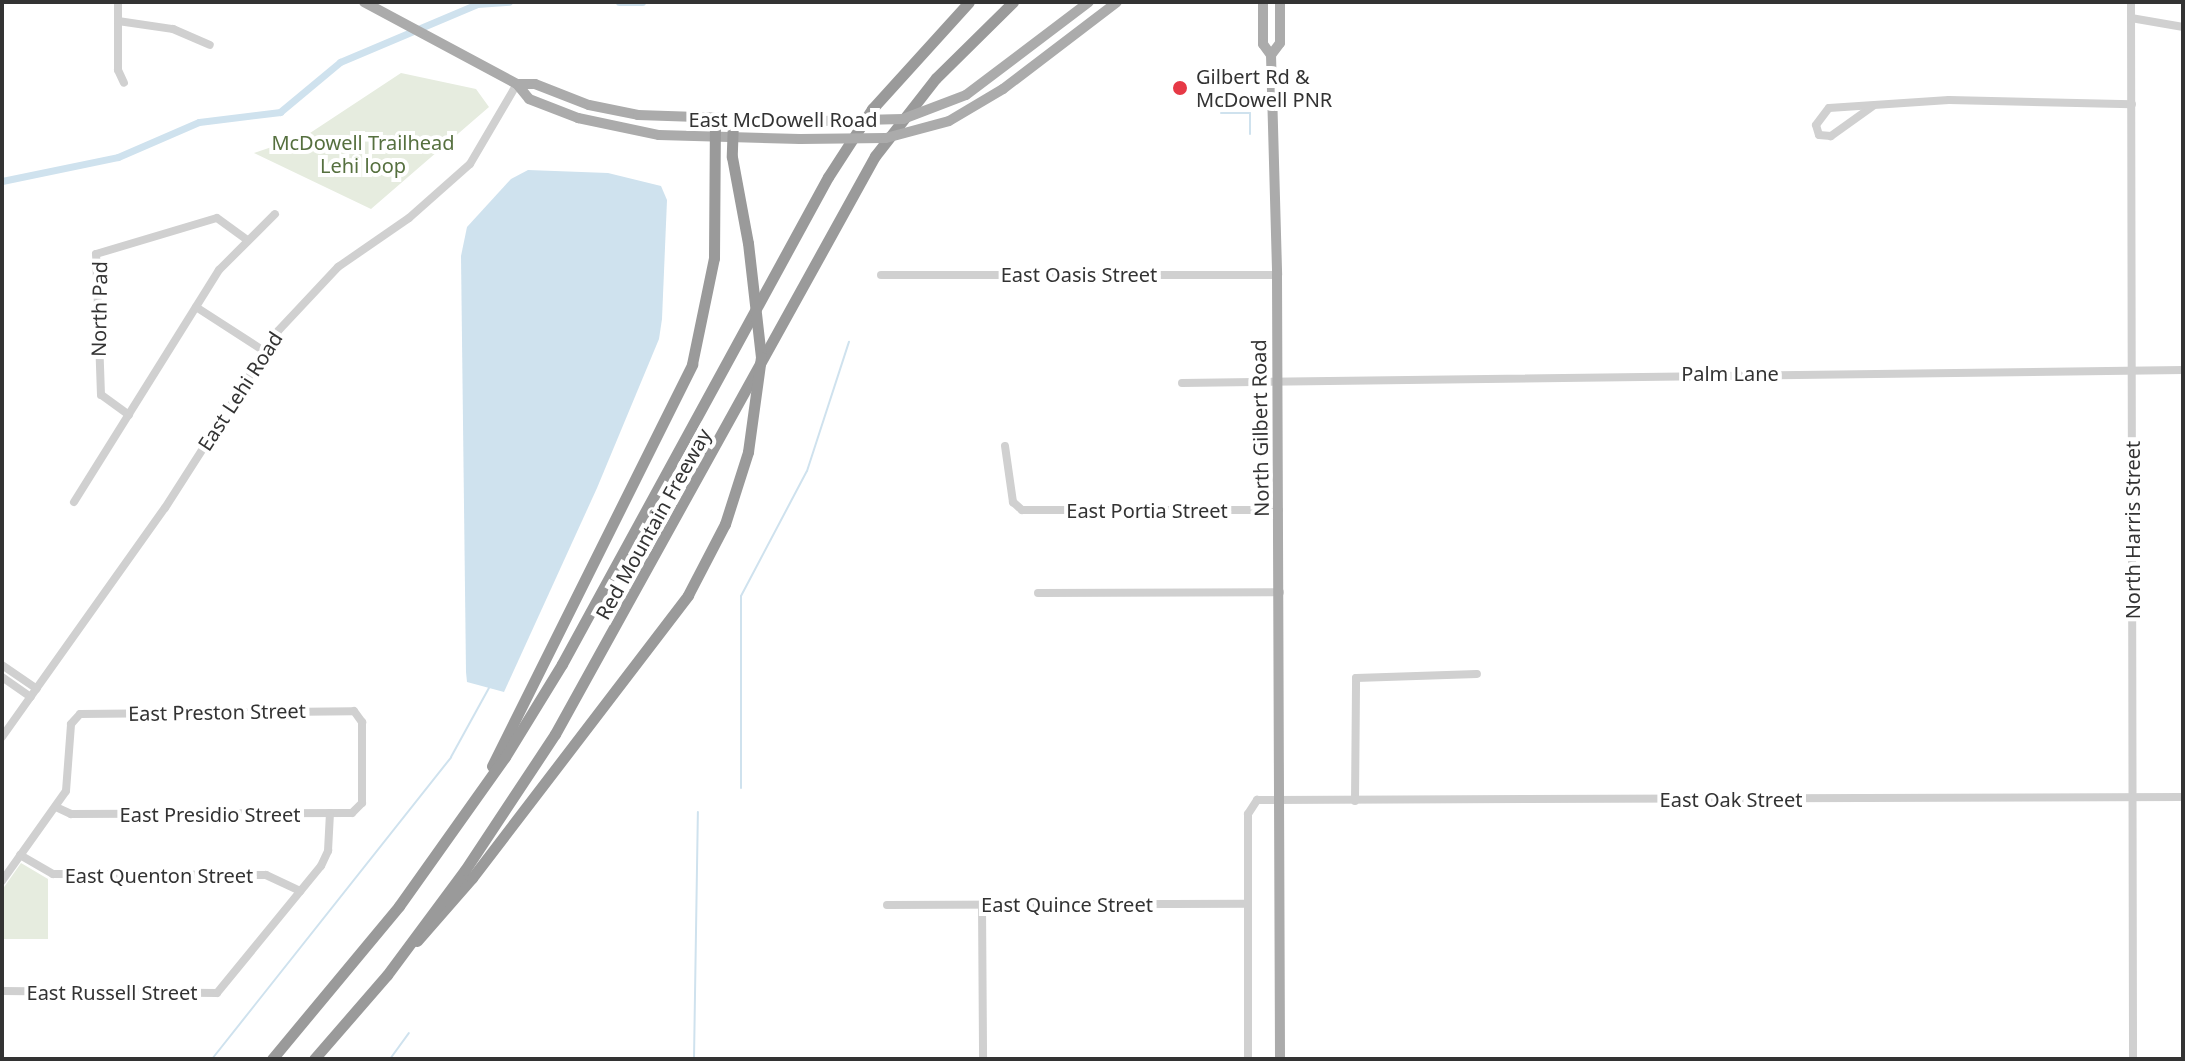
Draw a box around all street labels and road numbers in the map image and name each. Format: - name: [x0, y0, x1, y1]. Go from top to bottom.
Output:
- street label: East McDowell Road: [689, 107, 877, 131]
- street label: North Pad: [86, 261, 112, 357]
- street label: East Oasis Street: [1001, 262, 1157, 286]
- street label: East Lehi Road: [193, 327, 287, 455]
- street label: North Gilbert Road: [1246, 339, 1274, 517]
- street label: Palm Lane: [1681, 361, 1779, 385]
- street label: Red Mountain Freeway: [590, 424, 716, 624]
- street label: North Harris Street: [2120, 441, 2144, 619]
- street label: East Portia Street: [1066, 498, 1228, 522]
- street label: East Preston Street: [128, 698, 306, 726]
- street label: East Oak Street: [1660, 787, 1802, 811]
- street label: East Presidio Street: [120, 802, 300, 826]
- street label: East Quenton Street: [65, 863, 253, 887]
- street label: East Quince Street: [981, 892, 1153, 916]
- street label: East Russell Street: [27, 980, 197, 1004]

